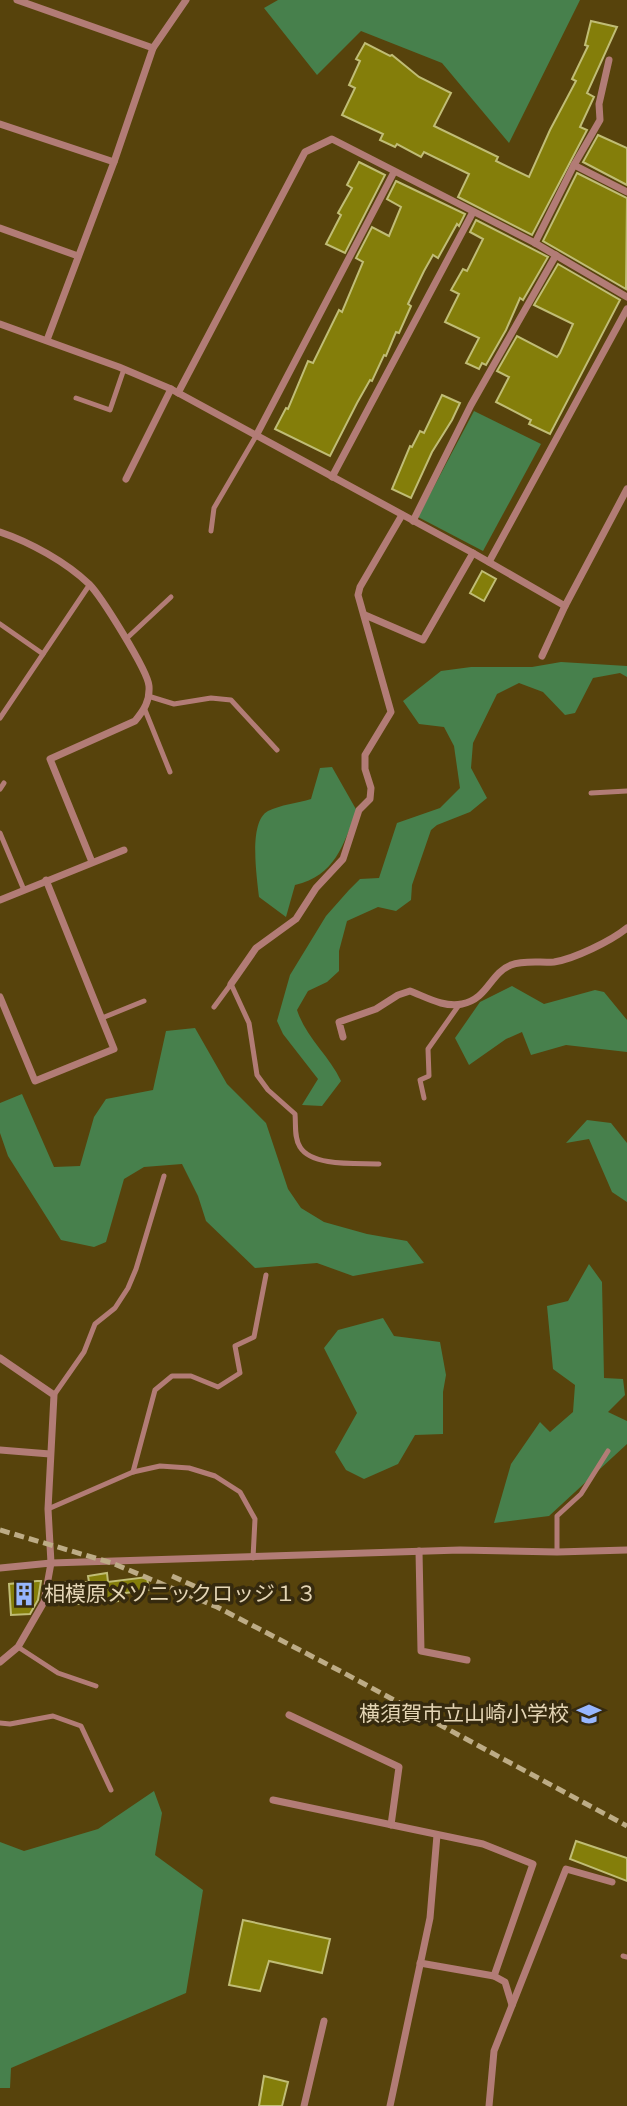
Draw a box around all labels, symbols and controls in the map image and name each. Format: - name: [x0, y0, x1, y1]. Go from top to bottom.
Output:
- building icon: 相模原メソニックロッジ１３: [10, 1580, 38, 1608]
- place label: 相模原メソニックロッジ１３: [44, 1582, 317, 1606]
- school or university icon: 横須賀市立山崎小学校: [575, 1700, 603, 1728]
- place label: 横須賀市立山崎小学校: [359, 1702, 569, 1726]

